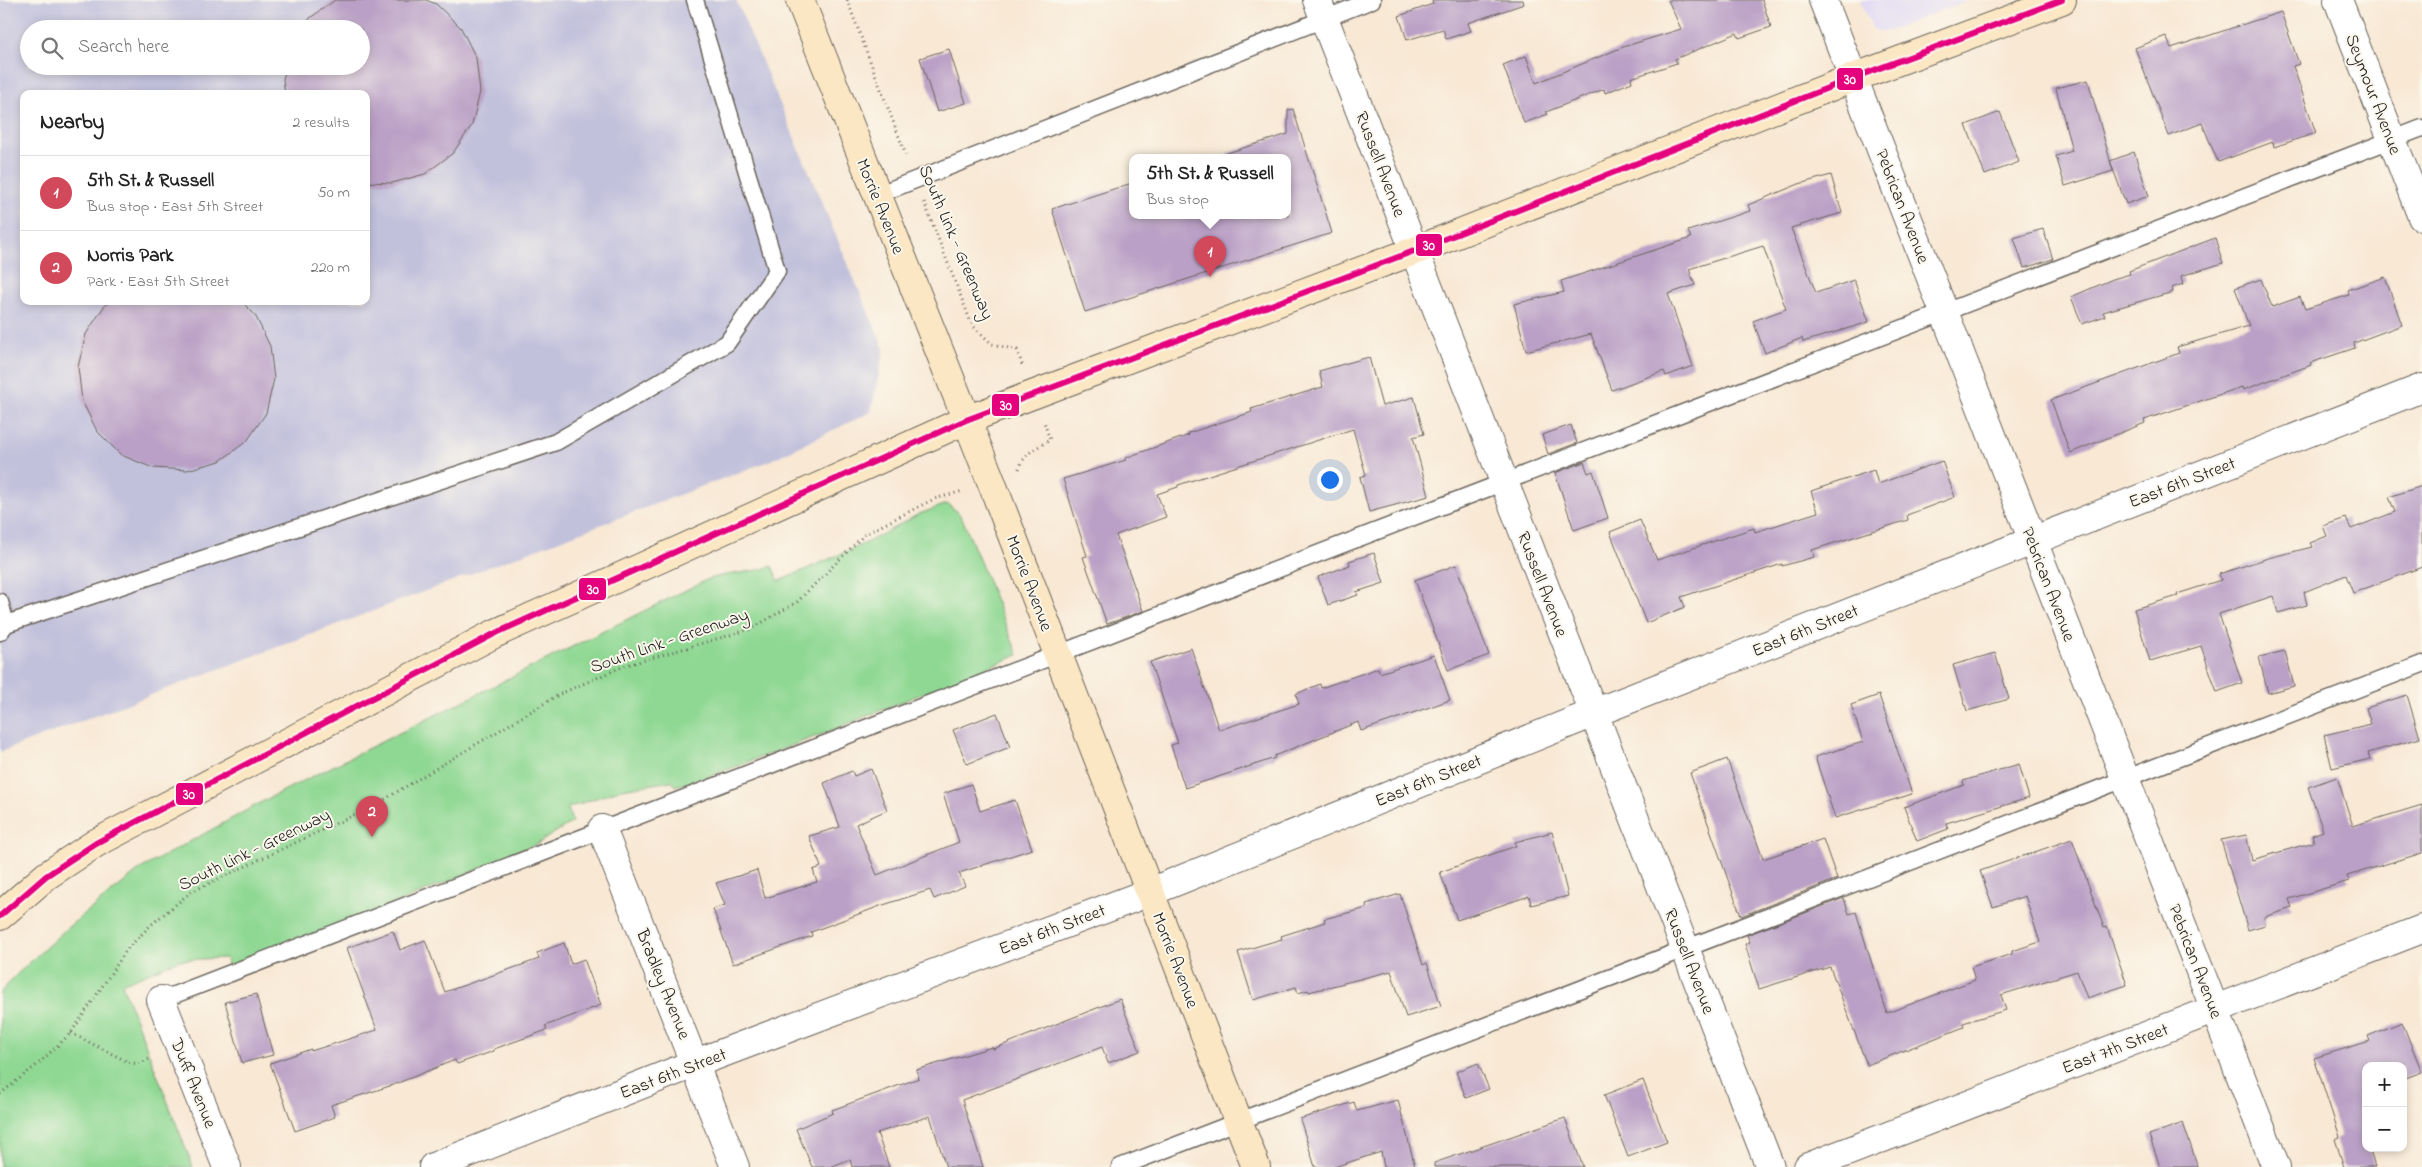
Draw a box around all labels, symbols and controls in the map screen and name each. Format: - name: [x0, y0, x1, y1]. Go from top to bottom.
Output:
- search box: [20, 20, 370, 75]
- street label: Seymour Avenue: [2337, 31, 2407, 160]
- icon: search: [38, 34, 66, 62]
- text: Search here: [78, 34, 169, 61]
- line badge: 30: [1836, 67, 1864, 91]
- text: 30: [1843, 70, 1856, 91]
- text: Nearby: [40, 108, 104, 138]
- street label: Russell Avenue: [1347, 108, 1411, 222]
- text: 2 results: [292, 111, 350, 135]
- street label: Pebrican Avenue: [1867, 146, 1935, 269]
- popup: [1129, 154, 1291, 219]
- street label: Morrie Avenue: [848, 155, 910, 259]
- street label: South Link - Greenway: [911, 161, 1000, 324]
- text: 5th St. & Russell: [1146, 161, 1274, 188]
- text: 5th St. & Russell: [87, 168, 214, 195]
- text: 1: [53, 181, 59, 205]
- text: 50 m: [318, 181, 350, 205]
- text: Bus stop: [1146, 188, 1209, 212]
- text: Bus stop · East 5th Street: [87, 195, 263, 219]
- line badge: 30: [1415, 233, 1443, 257]
- pin: 1: [1194, 236, 1226, 277]
- text: 30: [1422, 236, 1435, 257]
- text: Norris Park: [87, 243, 174, 270]
- text: 2: [52, 256, 60, 280]
- text: 220 m: [311, 256, 350, 280]
- text: Park · East 5th Street: [87, 270, 230, 294]
- line badge: 30: [991, 393, 1020, 417]
- text: 30: [999, 396, 1012, 417]
- street label: East 6th Street: [2125, 452, 2240, 516]
- your location: [1317, 467, 1343, 493]
- street label: Pebrican Avenue: [2013, 524, 2081, 647]
- street label: Russell Avenue: [1509, 528, 1573, 642]
- street label: Morrie Avenue: [998, 532, 1059, 636]
- line badge: 30: [578, 577, 607, 601]
- text: 30: [586, 580, 599, 601]
- street label: East 6th Street: [1749, 599, 1863, 665]
- street label: South Link - Greenway: [587, 603, 752, 681]
- street label: East 6th Street: [1372, 749, 1486, 815]
- line badge: 30: [175, 782, 204, 806]
- text: 30: [182, 785, 195, 806]
- pin: 2: [356, 796, 388, 837]
- street label: South Link - Greenway: [175, 803, 335, 899]
- street label: East 6th Street: [995, 899, 1110, 963]
- street label: Pebrican Avenue: [2160, 901, 2228, 1024]
- street label: Russell Avenue: [1656, 905, 1720, 1019]
- street label: Morrie Avenue: [1144, 909, 1205, 1013]
- street label: Bradley Avenue: [628, 925, 696, 1045]
- street label: East 7th Street: [2059, 1018, 2173, 1082]
- street label: Duff Avenue: [162, 1034, 222, 1133]
- street label: East 6th Street: [616, 1043, 731, 1107]
- map controls: [2362, 1062, 2407, 1152]
- button: +: [2362, 1062, 2407, 1107]
- button: −: [2362, 1107, 2407, 1152]

